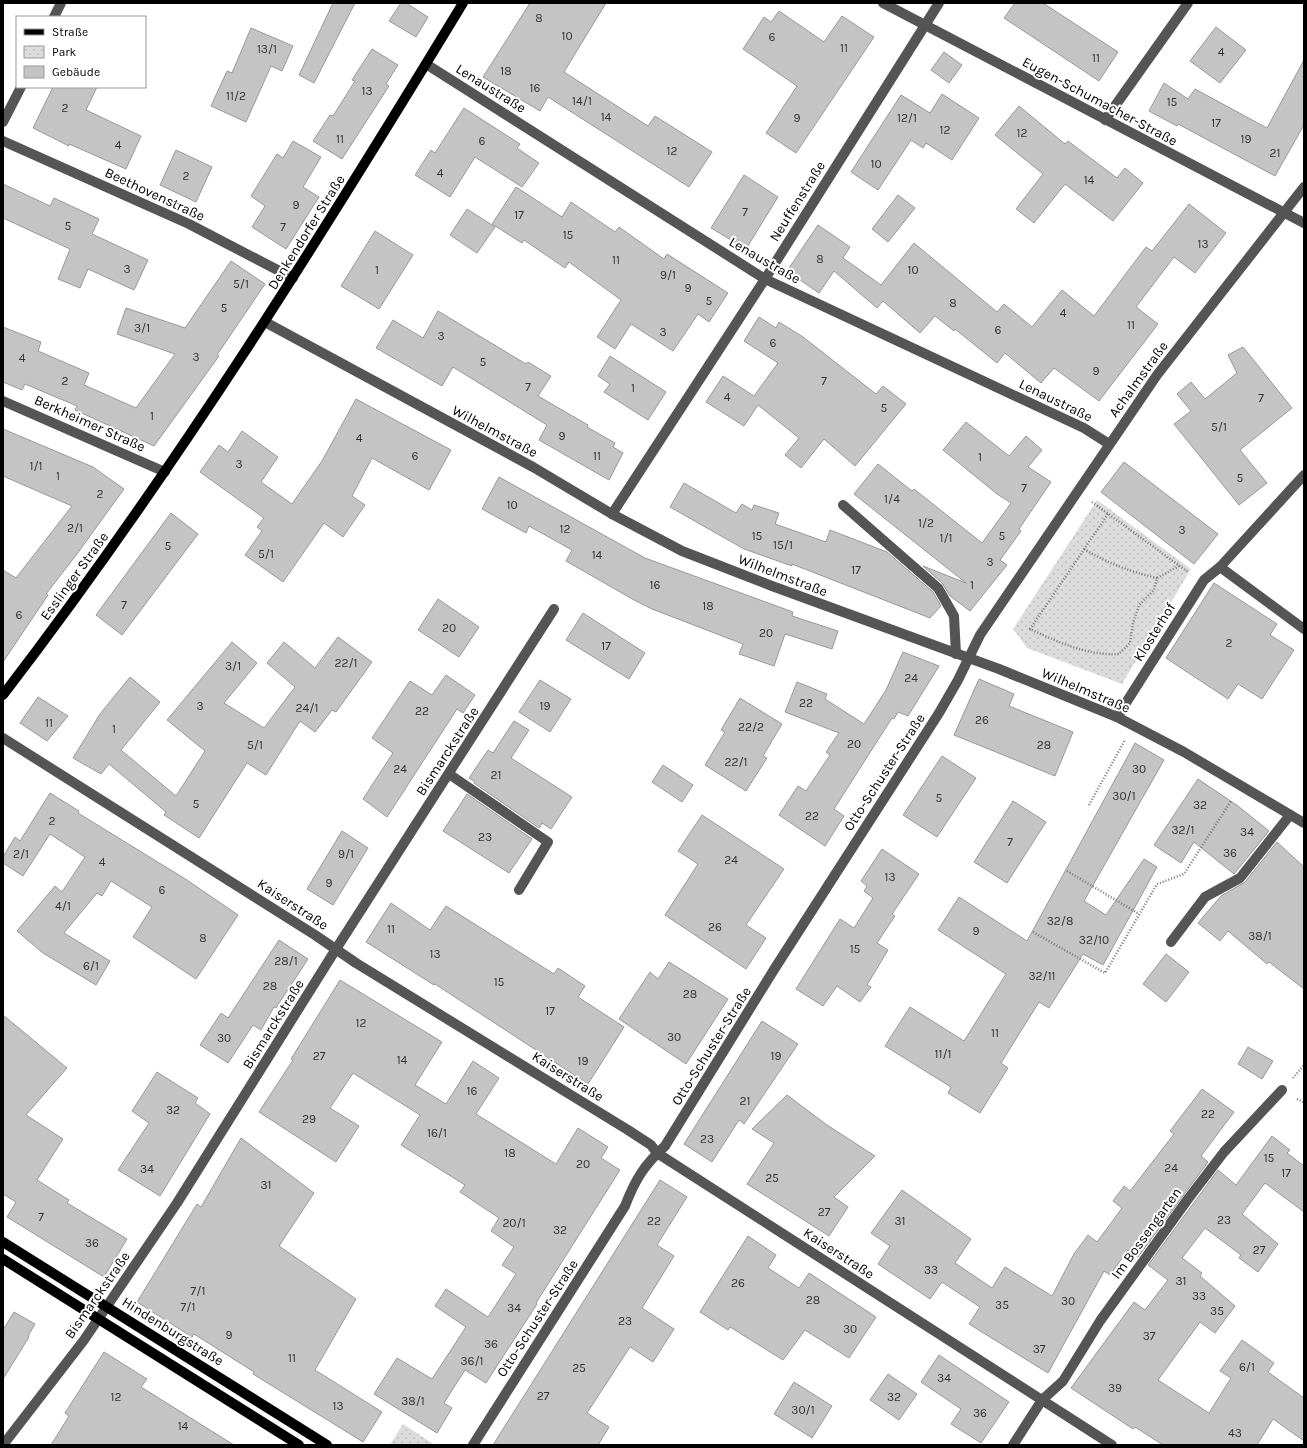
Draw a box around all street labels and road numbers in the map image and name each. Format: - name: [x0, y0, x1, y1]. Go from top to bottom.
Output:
- street label: Eugen-Schumacher-Straße: [1019, 53, 1180, 150]
- street label: Lenaustraße: [453, 60, 529, 117]
- street label: Neuffenstraße: [766, 158, 829, 245]
- street label: Beethovenstraße: [102, 164, 207, 225]
- street label: Denkendorfer Straße: [264, 172, 349, 293]
- street label: Lenaustraße: [726, 233, 803, 288]
- street label: Achalmstraße: [1105, 338, 1172, 421]
- street label: Lenaustraße: [1016, 375, 1095, 426]
- street label: Berkheimer Straße: [32, 391, 148, 456]
- street label: Wilhelmstraße: [449, 402, 540, 461]
- street label: Esslinger Straße: [37, 529, 112, 624]
- street label: Wilhelmstraße: [736, 551, 830, 600]
- street label: Klosterhof: [1130, 600, 1179, 665]
- street label: Wilhelmstraße: [1039, 664, 1133, 717]
- street label: Bismarckstraße: [412, 704, 482, 799]
- street label: Otto-Schuster-Straße: [840, 710, 929, 834]
- street label: Kaiserstraße: [254, 875, 331, 934]
- street label: Bismarckstraße: [239, 976, 308, 1072]
- street label: Otto-Schuster-Straße: [668, 984, 755, 1109]
- street label: Kaiserstraße: [529, 1048, 607, 1105]
- street label: Im Bossengarten: [1108, 1184, 1185, 1282]
- street label: Kaiserstraße: [800, 1224, 877, 1283]
- street label: Bismarckstraße: [61, 1248, 134, 1342]
- street label: Otto-Schuster-Straße: [493, 1256, 582, 1380]
- street label: Hindenburgstraße: [119, 1293, 227, 1370]

